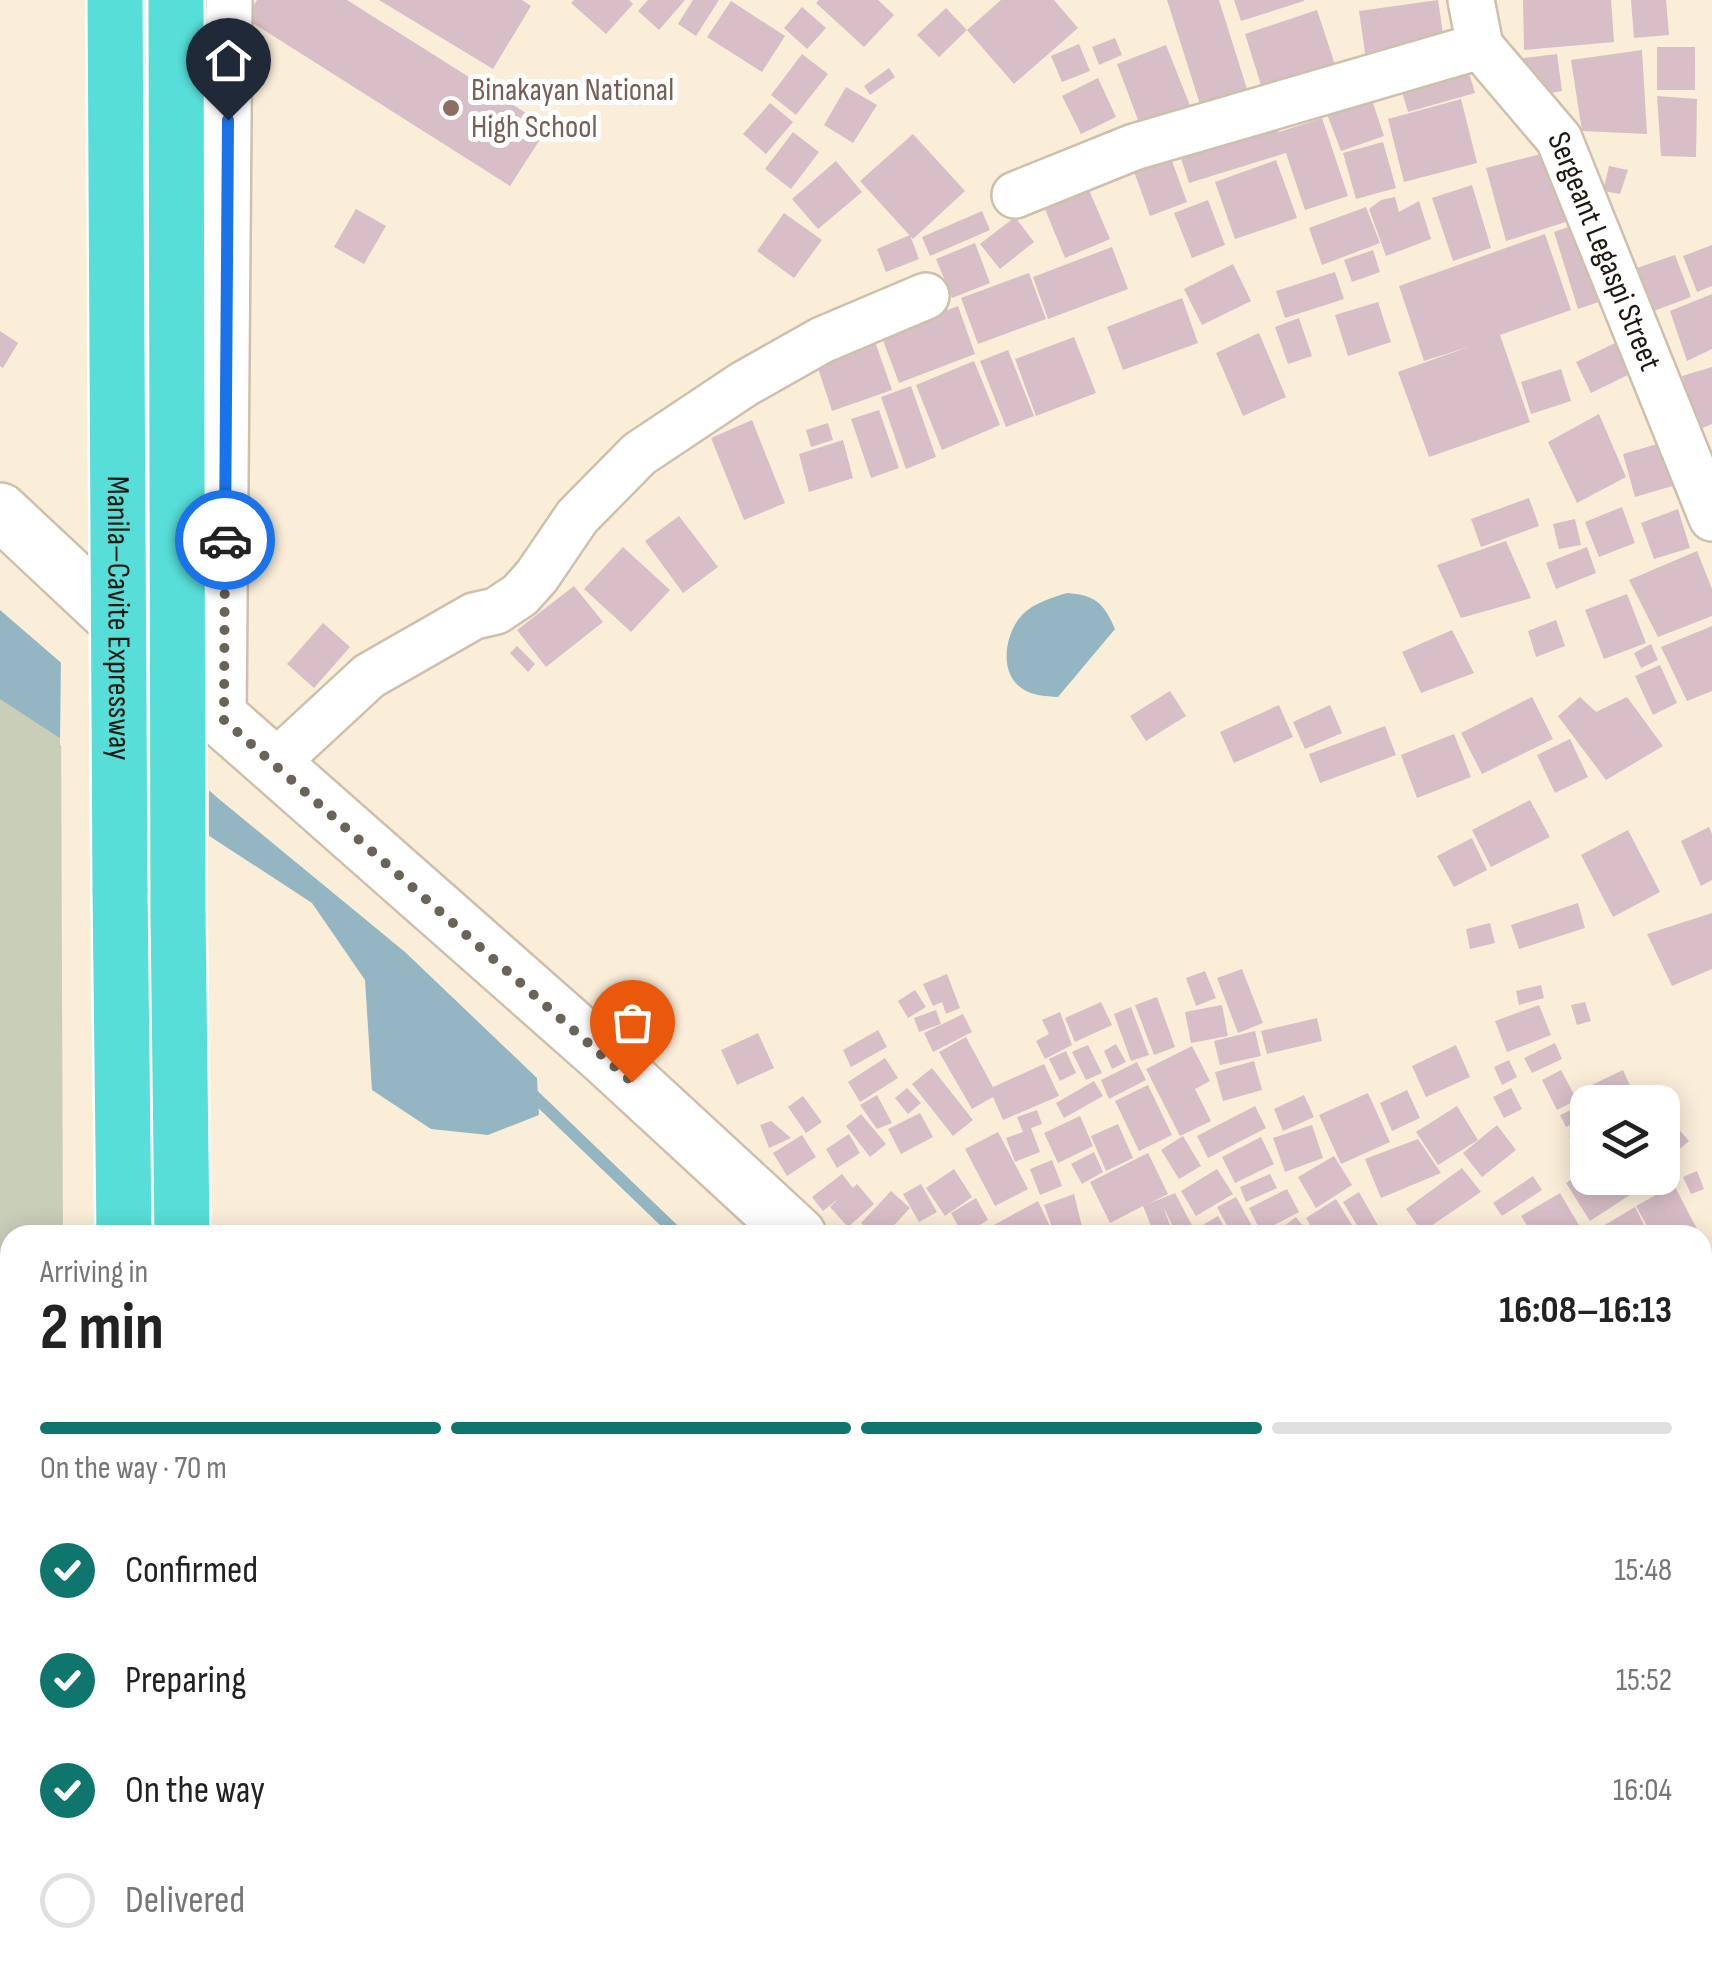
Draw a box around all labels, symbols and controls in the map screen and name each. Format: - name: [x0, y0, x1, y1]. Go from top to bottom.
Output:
- pin: [186, 18, 271, 121]
- icon: home: [201, 33, 256, 88]
- place label: Binakayan National High School: [471, 71, 674, 147]
- marker: Binakayan National High School: [440, 97, 462, 119]
- street label: Sergeant Legaspi Street: [1539, 126, 1670, 376]
- street label: Manila–Cavite Expressway: [98, 476, 139, 760]
- courier: [175, 490, 275, 590]
- icon: car: [198, 513, 253, 568]
- pin: [590, 980, 675, 1083]
- icon: bag: [605, 995, 660, 1050]
- map controls: [1570, 1085, 1680, 1195]
- button: layers: [1570, 1085, 1680, 1195]
- text: Arriving in: [40, 1253, 148, 1292]
- text: 16:08–16:13: [1499, 1288, 1672, 1333]
- text: 2 min: [40, 1290, 164, 1368]
- text: On the way · 70 m: [40, 1449, 227, 1488]
- icon: check: [40, 1543, 95, 1598]
- text: Confirmed: [125, 1548, 258, 1593]
- text: 15:48: [1614, 1551, 1672, 1590]
- icon: check: [40, 1653, 95, 1708]
- text: Preparing: [125, 1658, 246, 1703]
- text: 15:52: [1616, 1661, 1672, 1700]
- icon: check: [40, 1763, 95, 1818]
- text: On the way: [125, 1768, 265, 1813]
- text: 16:04: [1613, 1771, 1672, 1810]
- text: Delivered: [125, 1878, 245, 1923]

